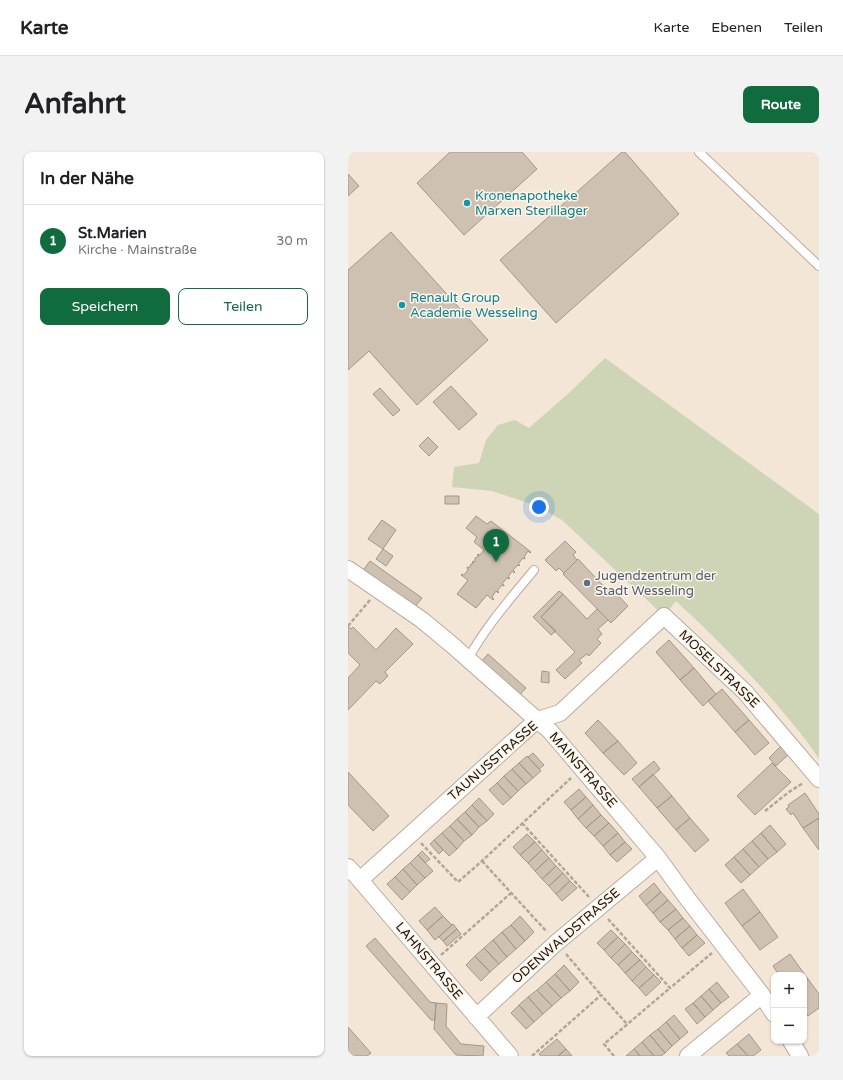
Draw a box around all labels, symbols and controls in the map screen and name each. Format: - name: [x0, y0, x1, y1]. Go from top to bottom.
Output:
- text: Karte: [20, 17, 69, 39]
- text: Karte: [654, 19, 689, 36]
- text: Ebenen: [711, 19, 762, 36]
- text: Teilen: [784, 19, 823, 36]
- button: Route: [743, 86, 819, 123]
- text: Anfahrt: [24, 87, 126, 121]
- text: In der Nähe: [40, 168, 134, 189]
- place label: Kronenapotheke Marxen Sterillager: [475, 188, 588, 219]
- marker: Kronenapotheke Marxen Sterillager: [462, 198, 472, 208]
- text: St.Marien: [78, 224, 147, 242]
- text: 1: [49, 233, 57, 249]
- text: 30 m: [276, 233, 308, 249]
- text: Kirche · Mainstraße: [78, 242, 197, 258]
- button: Speichern: [40, 288, 170, 325]
- button: Teilen: [178, 288, 308, 325]
- place label: Renault Group Academie Wesseling: [410, 290, 538, 321]
- marker: Renault Group Academie Wesseling: [397, 300, 407, 310]
- your location: [529, 497, 549, 517]
- pin: 1: [483, 529, 509, 562]
- place label: Jugendzentrum der Stadt Wesseling: [595, 568, 716, 599]
- marker: Jugendzentrum der Stadt Wesseling: [582, 578, 592, 588]
- street label: MOSELSTRASSE: [675, 627, 763, 711]
- street label: TAUNUSSTRASSE: [445, 718, 541, 804]
- street label: MAINSTRASSE: [546, 729, 620, 811]
- street label: ODENWALDSTRASSE: [509, 885, 623, 987]
- street label: LAHNSTRASSE: [392, 919, 466, 1003]
- map controls: [771, 972, 807, 1044]
- button: +: [771, 972, 807, 1008]
- button: −: [771, 1008, 807, 1044]

